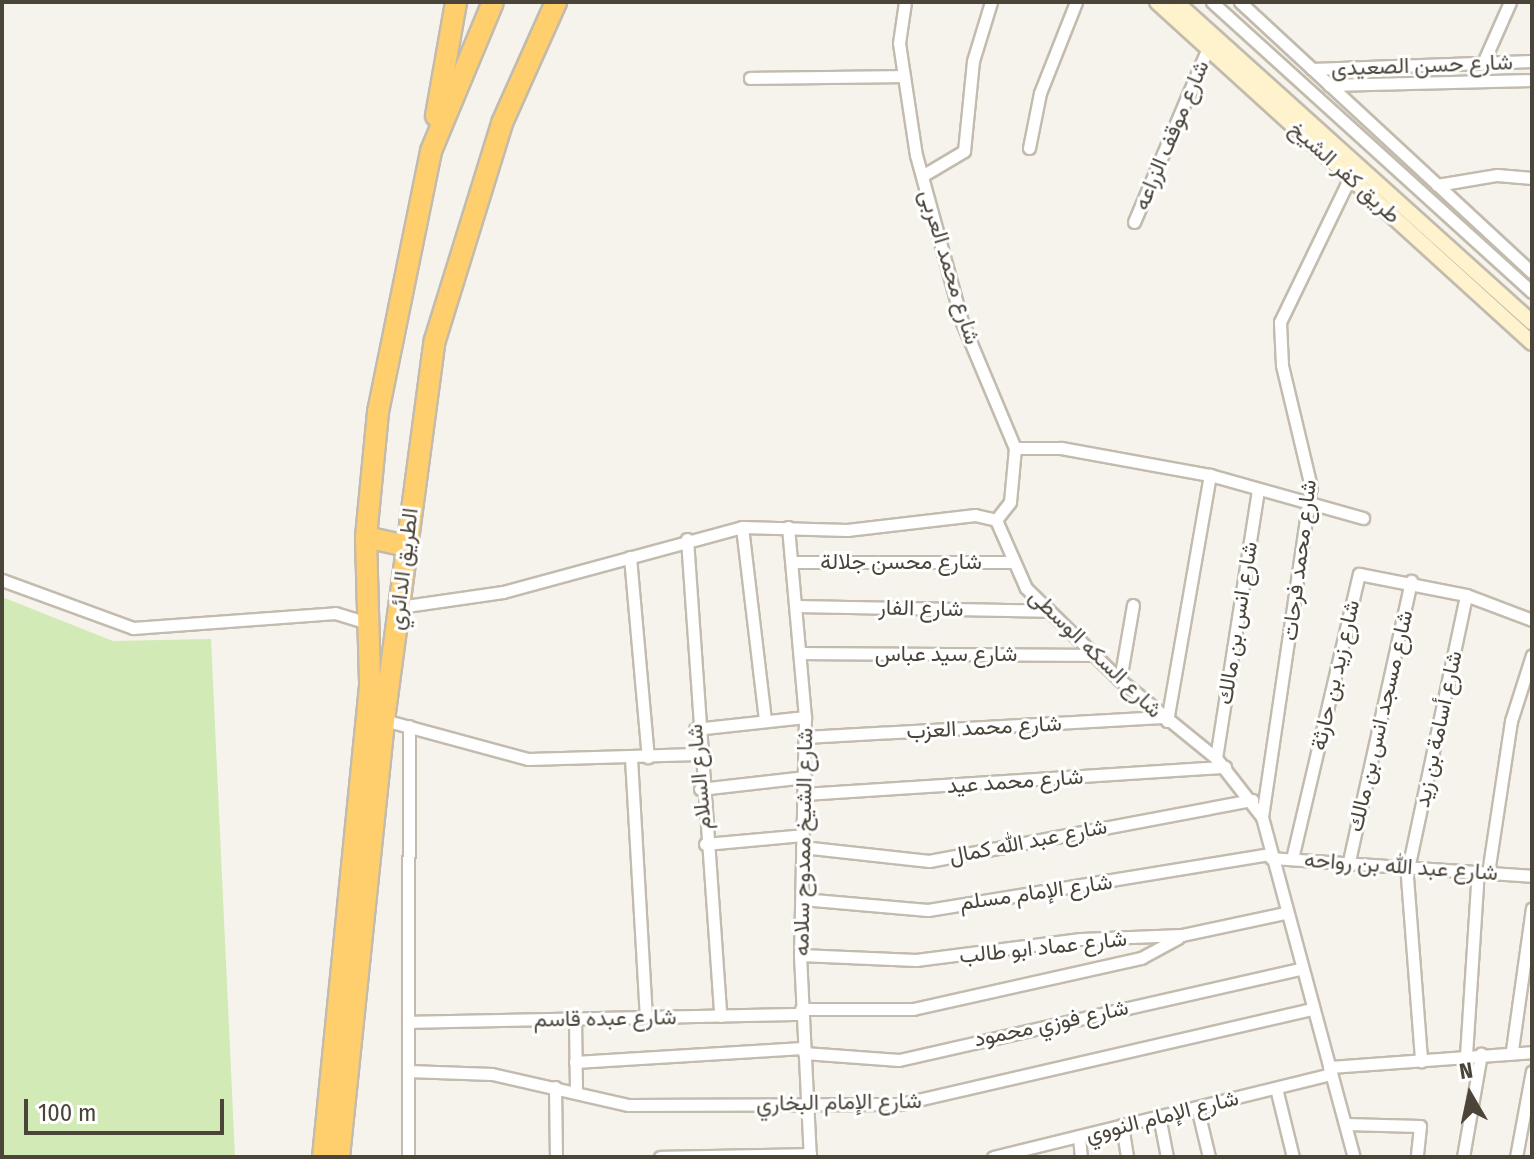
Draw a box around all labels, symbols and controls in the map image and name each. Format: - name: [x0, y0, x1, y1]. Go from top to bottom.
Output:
- street label: شارع حسن الصعيدى: [1331, 49, 1513, 81]
- street label: شارع موقف الزراعه: [1128, 56, 1214, 214]
- street label: طريق كفر الشيخ: [1284, 115, 1406, 229]
- street label: شارع محمد العربى: [914, 186, 986, 348]
- street label: شارع محمد فرحات: [1276, 478, 1322, 642]
- street label: الطريق الدائري: [382, 506, 424, 632]
- street label: شارع انس بن مالك: [1211, 540, 1263, 706]
- street label: شارع محسن جلالة: [820, 549, 982, 575]
- street label: شارع السكه الوسطى: [1024, 583, 1168, 723]
- street label: شارع الفار: [878, 594, 964, 622]
- street label: شارع زيد بن حارثة: [1305, 597, 1365, 753]
- street label: شارع مسجد انس بن مالك: [1342, 608, 1418, 834]
- street label: شارع سيد عباس: [875, 641, 1017, 667]
- street label: شارع أسامة بن زيد: [1409, 648, 1467, 810]
- street label: شارع محمد العزب: [906, 710, 1062, 744]
- street label: شارع السلام: [681, 723, 717, 831]
- street label: شارع الشيخ ممدوح سلامه: [788, 728, 818, 956]
- street label: شارع محمد عيد: [946, 763, 1084, 799]
- street label: شارع عبد الله كمال: [947, 813, 1109, 869]
- street label: شارع عبد الله بن رواحه: [1303, 846, 1499, 886]
- street label: شارع الإمام مسلم: [958, 868, 1114, 916]
- street label: شارع عماد ابو طالب: [958, 925, 1128, 969]
- street label: شارع فوزي محمود: [971, 994, 1131, 1052]
- street label: شارع عبده قاسم: [533, 1004, 677, 1032]
- north arrow: [1430, 1055, 1510, 1135]
- text: N: [1458, 1056, 1475, 1085]
- scale bar: [28, 1083, 228, 1133]
- street label: شارع الإمام النووي: [1083, 1084, 1241, 1148]
- street label: شارع الإمام البخاري: [756, 1087, 922, 1117]
- text: 100 m: [38, 1099, 96, 1127]

